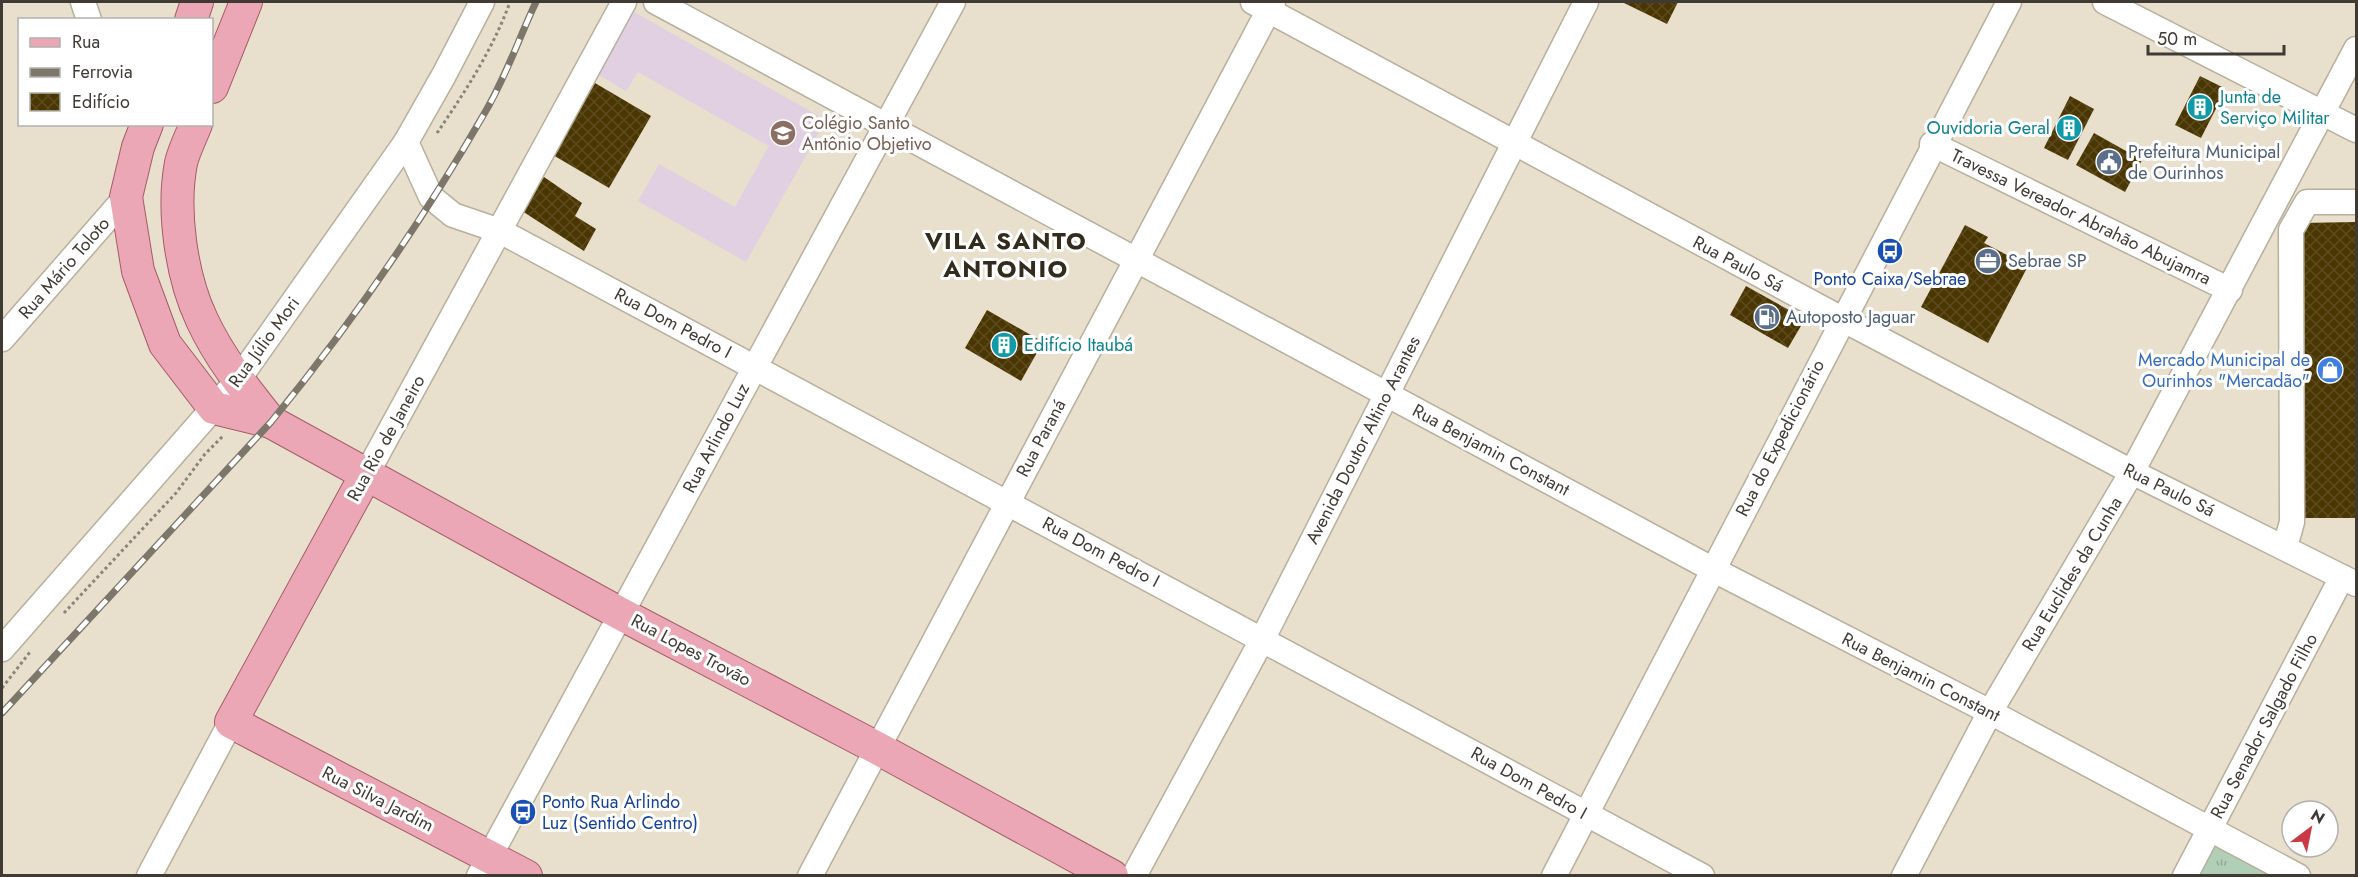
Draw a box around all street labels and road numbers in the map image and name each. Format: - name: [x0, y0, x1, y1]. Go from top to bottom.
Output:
- street label: Travessa Vereador Abrahão Abujamra: [1947, 143, 2215, 291]
- street label: Rua Mário Toloto: [12, 211, 116, 325]
- street label: Rua Paulo Sá: [1688, 229, 1788, 299]
- street label: Rua Dom Pedro I: [610, 281, 736, 365]
- street label: Rua Júlio Mori: [222, 291, 306, 393]
- street label: Avenida Doutor Altino Arantes: [1299, 332, 1427, 548]
- street label: Rua do Expedicionário: [1729, 355, 1831, 521]
- street label: Rua Rio de Janeiro: [341, 370, 432, 506]
- street label: Rua Arlindo Luz: [676, 378, 756, 497]
- street label: Rua Paraná: [1010, 395, 1072, 481]
- street label: Rua Benjamin Constant: [1408, 398, 1575, 503]
- street label: Rua Paulo Sá: [2119, 457, 2219, 523]
- street label: Rua Euclides da Cunha: [2015, 492, 2129, 656]
- street label: Rua Dom Pedro I: [1038, 510, 1164, 594]
- street label: Rua Lopes Trovão: [626, 607, 756, 693]
- street label: Rua Benjamin Constant: [1837, 626, 2005, 729]
- street label: Rua Senador Salgado Filho: [2204, 629, 2324, 823]
- street label: Rua Dom Pedro I: [1466, 740, 1592, 826]
- street label: Rua Silva Jardim: [318, 760, 438, 838]

